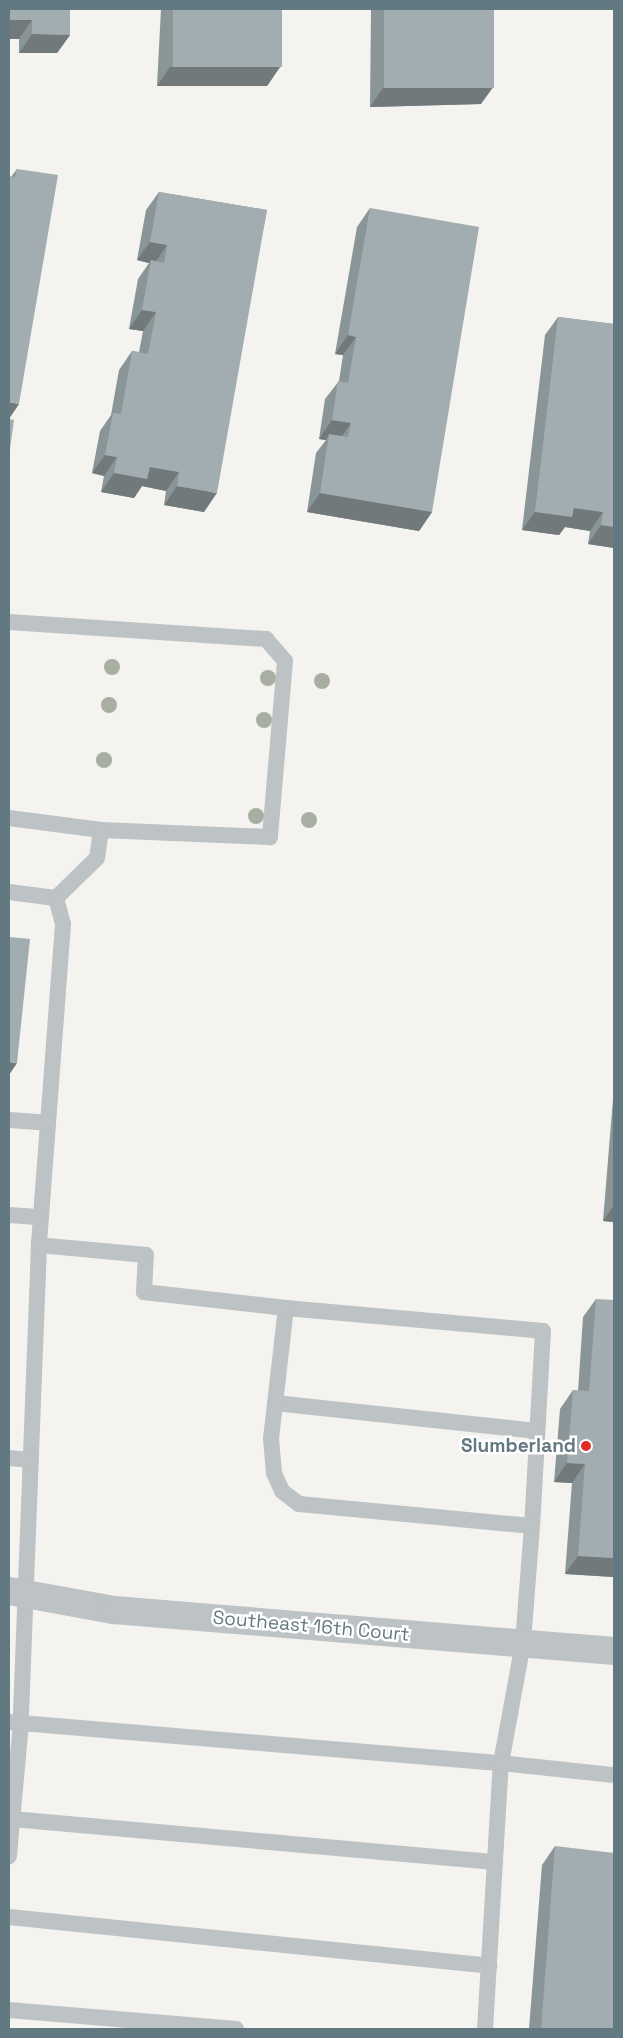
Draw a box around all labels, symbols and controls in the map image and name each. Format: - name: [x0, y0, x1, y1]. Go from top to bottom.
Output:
- place label: Slumberland: [461, 1435, 576, 1457]
- marker: Slumberland: [580, 1440, 592, 1452]
- street label: Southeast 16th Court: [212, 1606, 410, 1646]

